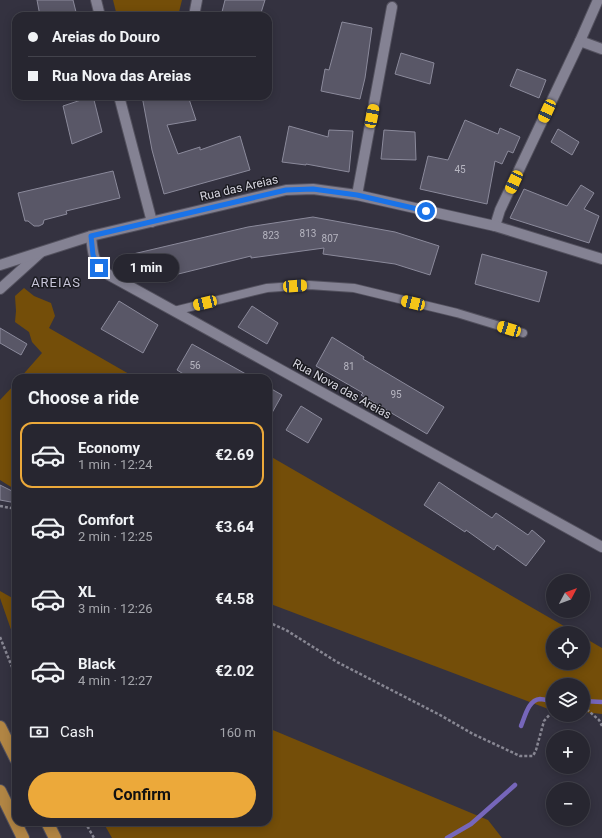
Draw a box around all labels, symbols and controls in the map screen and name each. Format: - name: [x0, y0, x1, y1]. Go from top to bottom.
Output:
- text: Areias do Douro: [52, 28, 160, 46]
- text: Rua Nova das Areias: [52, 67, 191, 85]
- car: [536, 98, 558, 124]
- car: [364, 103, 380, 129]
- house number: 45: [454, 164, 466, 175]
- car: [503, 169, 525, 195]
- street label: Rua das Areias: [199, 172, 279, 204]
- route start: [417, 202, 435, 220]
- house number: 813: [300, 228, 316, 239]
- house number: 823: [263, 230, 279, 241]
- house number: 807: [322, 233, 339, 244]
- callout: 1 min: [113, 254, 179, 282]
- route end: [90, 259, 108, 277]
- text: 1 min: [130, 260, 162, 275]
- district label: AREIAS: [31, 275, 81, 290]
- car: [283, 279, 307, 293]
- car: [192, 294, 218, 312]
- car: [400, 294, 426, 312]
- car: [496, 320, 522, 338]
- street label: Rua Nova das Areias: [290, 356, 394, 422]
- house number: 56: [189, 360, 201, 371]
- house number: 81: [343, 361, 355, 372]
- text: Choose a ride: [28, 387, 139, 408]
- house number: 95: [390, 389, 402, 400]
- icon: car: [30, 437, 66, 473]
- text: Economy: [78, 439, 140, 457]
- text: €2.69: [215, 446, 254, 464]
- text: 1 min · 12:24: [78, 457, 153, 472]
- icon: car: [30, 509, 66, 545]
- text: Comfort: [78, 511, 134, 529]
- text: €3.64: [215, 518, 254, 536]
- text: 2 min · 12:25: [78, 529, 153, 544]
- north arrow: [546, 574, 590, 618]
- map controls: [546, 574, 590, 826]
- icon: car: [30, 581, 66, 617]
- text: XL: [78, 583, 96, 601]
- text: €4.58: [215, 590, 254, 608]
- text: 3 min · 12:26: [78, 601, 153, 616]
- button: locate: [546, 626, 590, 670]
- icon: car: [30, 653, 66, 689]
- text: Black: [78, 655, 115, 673]
- text: €2.02: [215, 662, 254, 680]
- text: 4 min · 12:27: [78, 673, 153, 688]
- button: layers: [546, 678, 590, 722]
- icon: cash: [28, 721, 50, 743]
- text: Cash: [60, 723, 94, 741]
- text: 160 m: [219, 725, 256, 740]
- button: +: [546, 730, 590, 774]
- button: Confirm: [28, 772, 256, 818]
- button: −: [546, 782, 590, 826]

